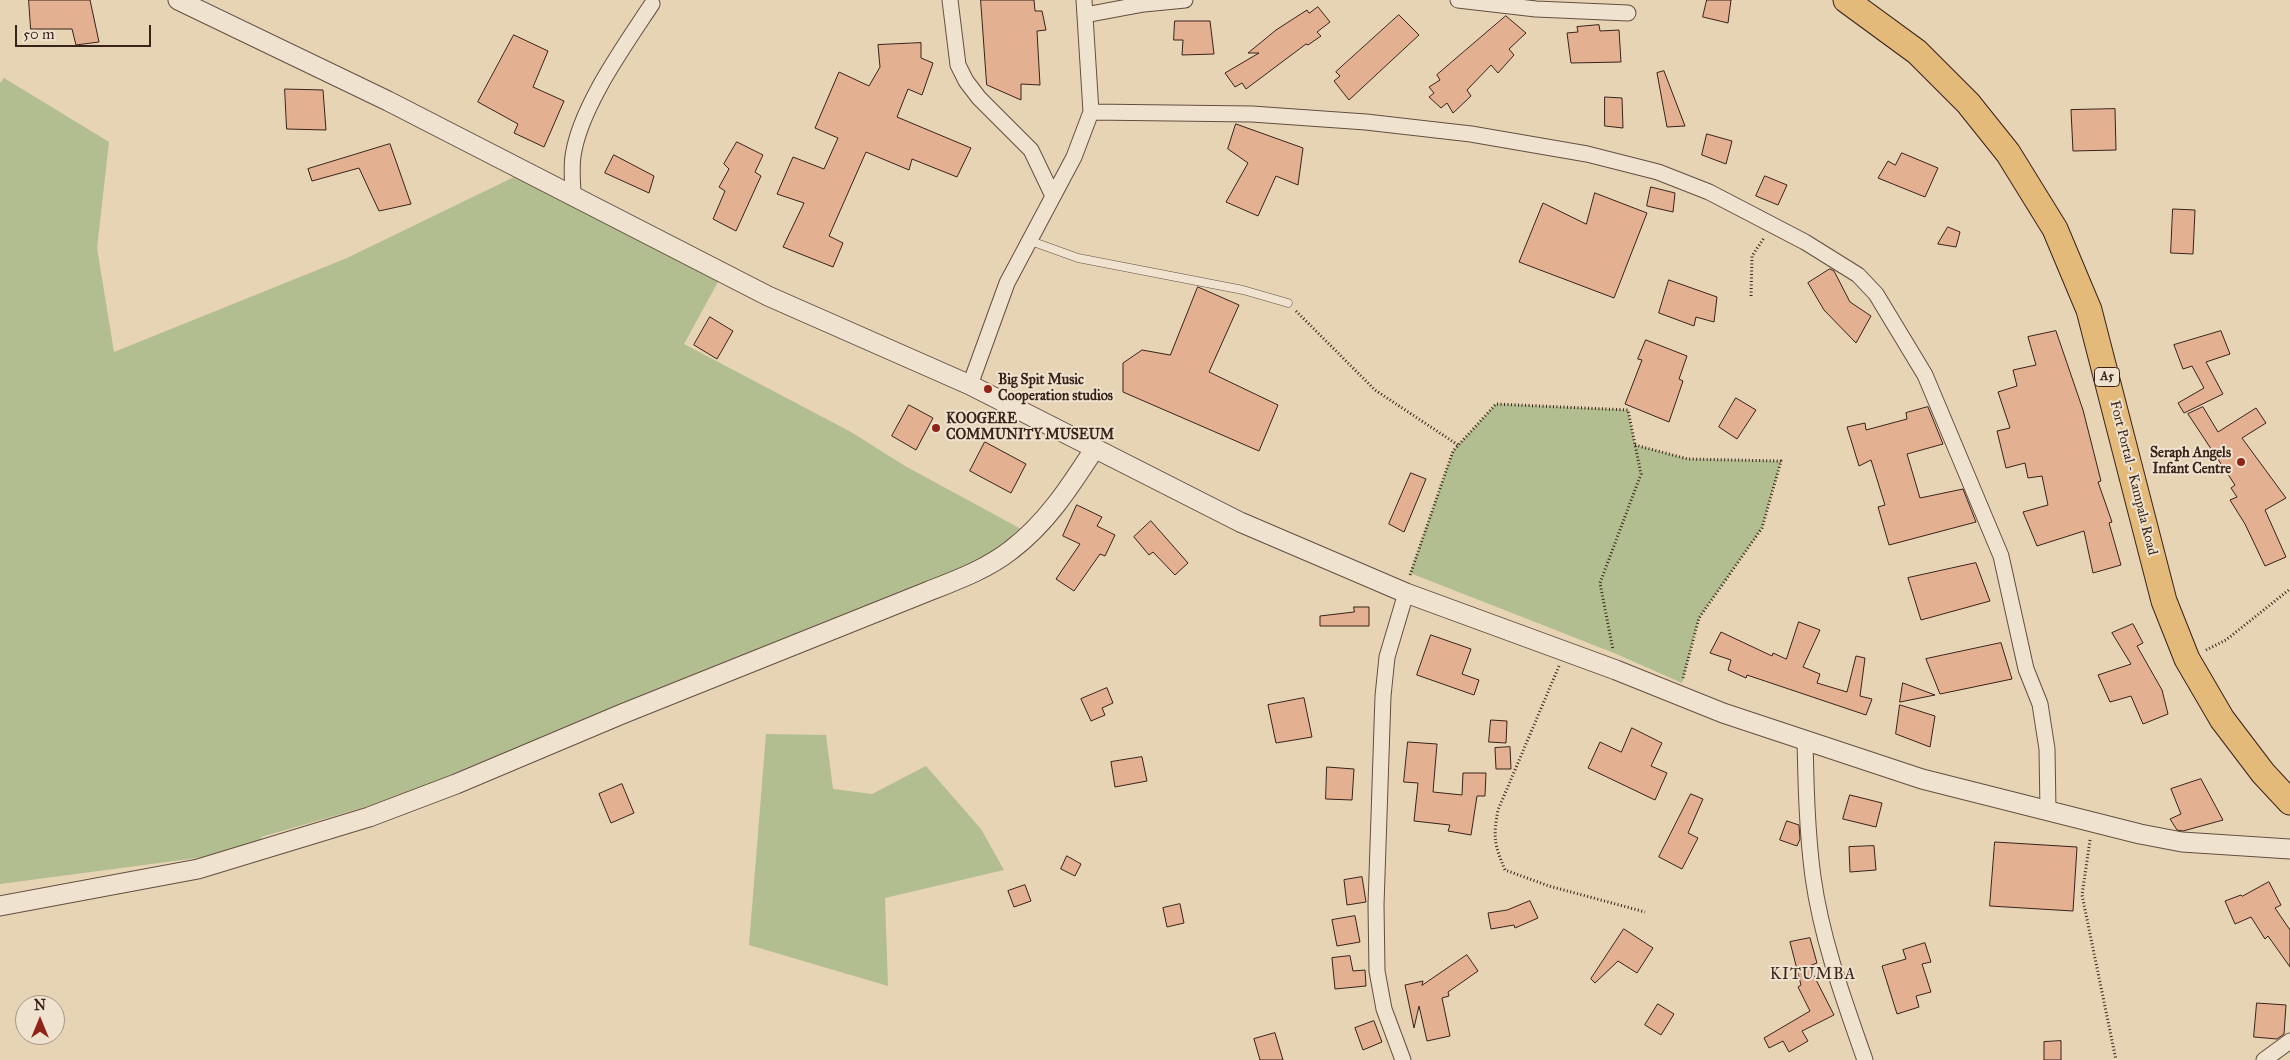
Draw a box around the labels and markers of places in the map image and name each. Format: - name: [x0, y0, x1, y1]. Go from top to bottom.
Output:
- place label: Big Spit Music Cooperation studios: [998, 373, 1113, 406]
- marker: Big Spit Music Cooperation studios: [982, 383, 994, 395]
- place label: KOOGERE COMMUNITY MUSEUM: [946, 412, 1114, 444]
- marker: KOOGERE COMMUNITY MUSEUM: [930, 422, 942, 434]
- place label: Seraph Angels Infant Centre: [2150, 446, 2231, 478]
- marker: Seraph Angels Infant Centre: [2235, 456, 2247, 468]

